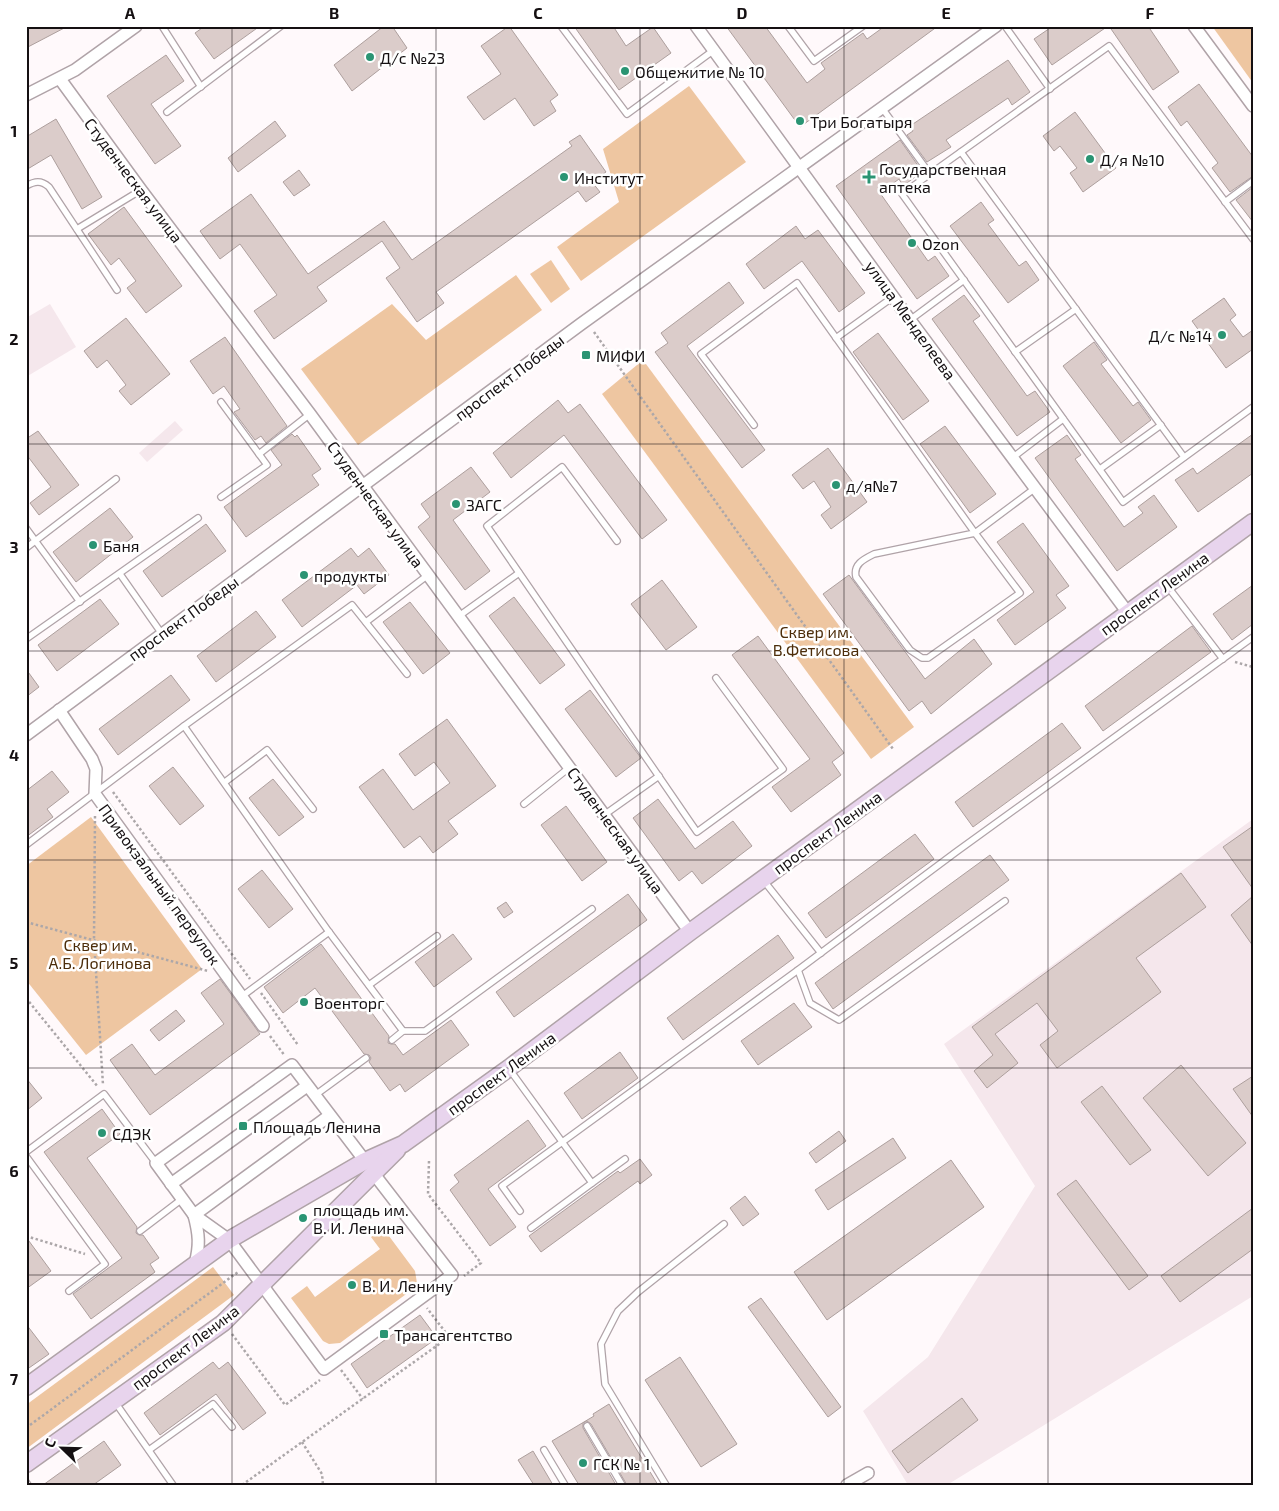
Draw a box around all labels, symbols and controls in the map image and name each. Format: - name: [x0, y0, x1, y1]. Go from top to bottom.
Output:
- text: A: [125, 3, 136, 22]
- text: B: [329, 3, 339, 22]
- text: C: [533, 3, 543, 22]
- text: D: [737, 3, 748, 22]
- text: E: [941, 3, 951, 22]
- text: F: [1146, 3, 1155, 22]
- place label: Д/с №23: [380, 48, 445, 67]
- marker: Д/с №23: [364, 51, 376, 63]
- place label: Общежитие № 10: [635, 62, 765, 81]
- marker: Общежитие № 10: [619, 65, 631, 77]
- place label: Три Богатыря: [810, 112, 913, 131]
- street label: Студенческая улица: [80, 114, 187, 247]
- marker: Три Богатыря: [794, 115, 806, 127]
- text: 1: [11, 121, 17, 140]
- place label: Д/я №10: [1100, 150, 1165, 169]
- marker: Д/я №10: [1084, 153, 1096, 165]
- place label: Государственная аптека: [879, 159, 1007, 196]
- place label: Институт: [574, 168, 644, 188]
- marker: Институт: [558, 171, 570, 183]
- marker: Государственная аптека: [863, 171, 875, 183]
- place label: Ozon: [922, 234, 959, 253]
- marker: Ozon: [906, 237, 918, 249]
- street label: улица Менделеева: [861, 257, 960, 384]
- place label: Д/с №14: [1149, 326, 1212, 345]
- text: 2: [9, 329, 19, 348]
- marker: Д/с №14: [1216, 329, 1228, 341]
- street label: проспект Победы: [451, 330, 567, 424]
- place label: МИФИ: [596, 346, 645, 365]
- marker: МИФИ: [580, 349, 592, 361]
- street label: Студенческая улица: [323, 437, 428, 571]
- place label: д/я№7: [846, 476, 898, 495]
- marker: д/я№7: [830, 479, 842, 491]
- place label: ЗАГС: [466, 495, 502, 514]
- marker: ЗАГС: [450, 498, 462, 510]
- place label: Баня: [103, 536, 139, 555]
- text: 3: [9, 537, 19, 556]
- marker: Баня: [87, 539, 99, 551]
- street label: проспект Ленина: [1096, 547, 1212, 639]
- place label: продукты: [314, 566, 387, 586]
- marker: продукты: [298, 569, 310, 581]
- street label: проспект Победы: [124, 572, 242, 664]
- park label: Сквер им. В.Фетисова: [773, 622, 859, 659]
- text: 4: [9, 745, 19, 764]
- street label: Студенческая улица: [563, 763, 668, 897]
- street label: проспект Ленина: [769, 786, 885, 878]
- street label: Привокзальный переулок: [94, 800, 225, 969]
- park label: Сквер им. А.Б. Логинова: [49, 935, 151, 972]
- text: 5: [10, 953, 19, 972]
- place label: Военторг: [314, 993, 385, 1012]
- marker: Военторг: [298, 996, 310, 1008]
- street label: проспект Ленина: [443, 1027, 559, 1119]
- place label: Площадь Ленина: [253, 1117, 381, 1136]
- marker: Площадь Ленина: [237, 1120, 249, 1132]
- place label: СДЭК: [112, 1124, 151, 1143]
- marker: СДЭК: [96, 1127, 108, 1139]
- text: 6: [9, 1161, 19, 1180]
- place label: площадь им. В. И. Ленина: [313, 1200, 409, 1237]
- marker: площадь им. В. И. Ленина: [297, 1212, 309, 1224]
- place label: В. И. Ленину: [362, 1276, 454, 1296]
- marker: В. И. Ленину: [346, 1279, 358, 1291]
- street label: проспект Ленина: [128, 1301, 242, 1393]
- place label: Трансагентство: [394, 1325, 513, 1344]
- marker: Трансагентство: [378, 1328, 390, 1340]
- text: 7: [10, 1369, 19, 1388]
- north arrow: [38, 1424, 88, 1474]
- text: С: [40, 1436, 59, 1450]
- place label: ГСК № 1: [593, 1454, 650, 1473]
- marker: ГСК № 1: [577, 1457, 589, 1469]

